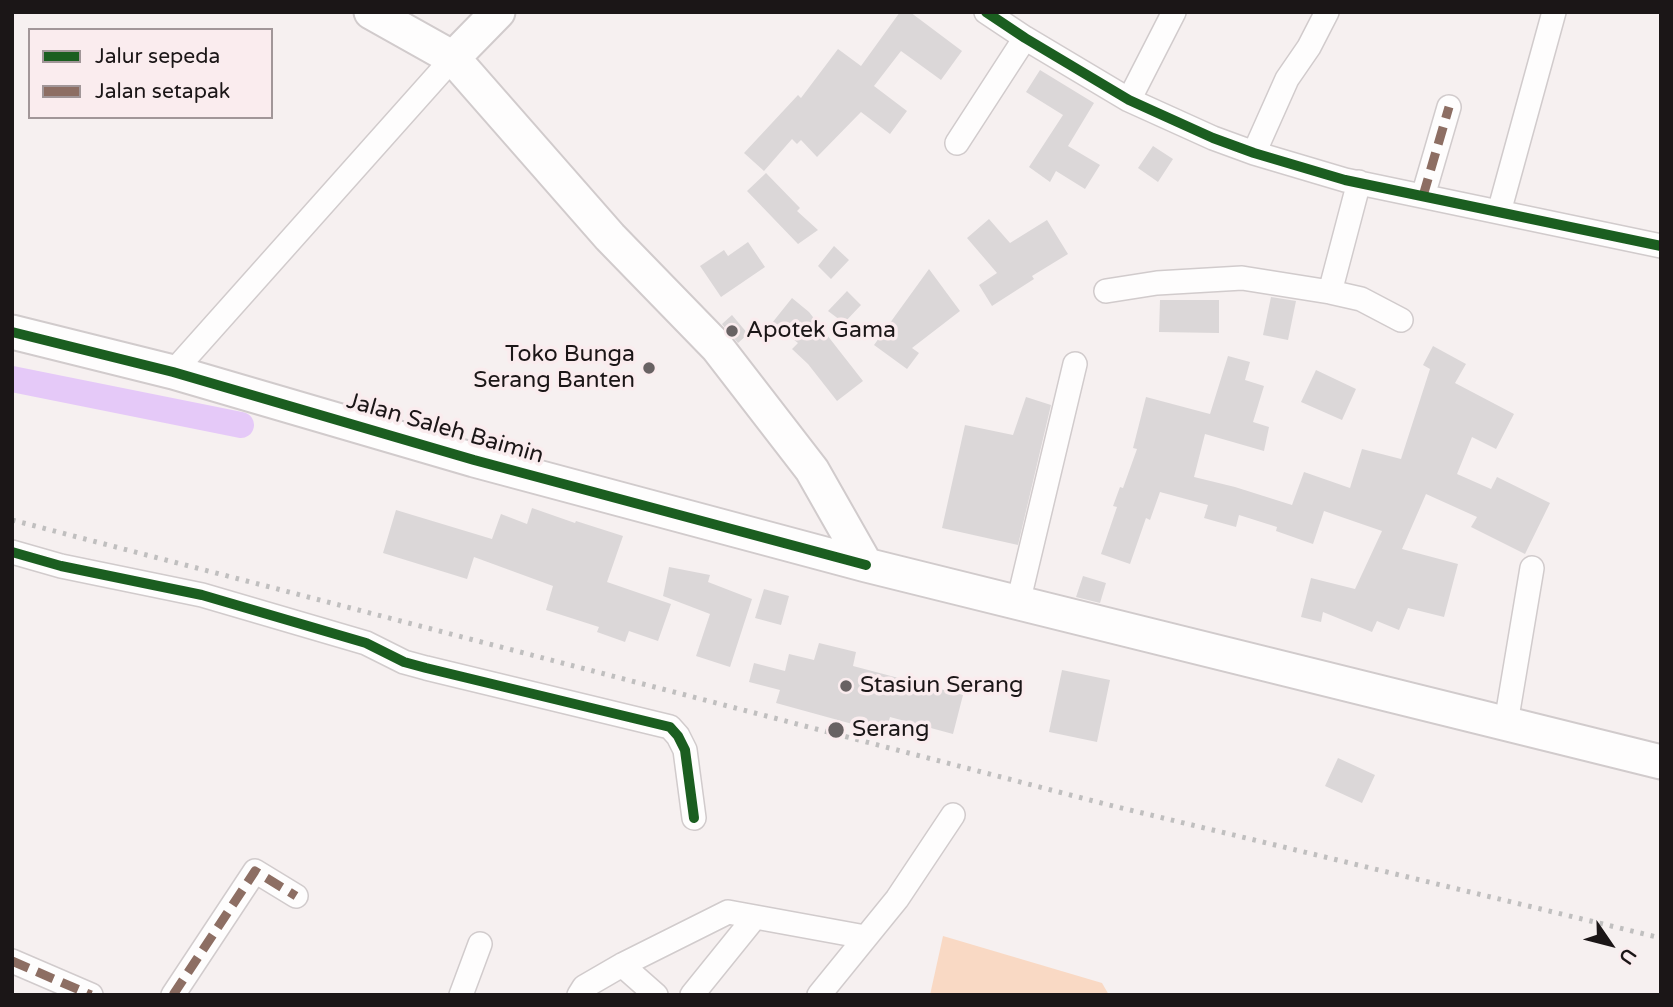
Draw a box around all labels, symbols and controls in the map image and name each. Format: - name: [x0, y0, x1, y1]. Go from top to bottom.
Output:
- legend: [28, 28, 273, 119]
- text: Jalur sepeda: [95, 44, 220, 69]
- text: Jalan setapak: [95, 79, 230, 104]
- place label: Apotek Gama: [746, 317, 896, 345]
- marker: Apotek Gama: [724, 323, 740, 339]
- place label: Toko Bunga Serang Banten: [473, 341, 635, 395]
- marker: Toko Bunga Serang Banten: [641, 360, 657, 376]
- street label: Jalan Saleh Baimin: [343, 388, 547, 470]
- place label: Stasiun Serang: [860, 672, 1024, 700]
- marker: Stasiun Serang: [838, 678, 854, 694]
- place label: Serang: [852, 716, 929, 744]
- marker: Serang: [826, 720, 846, 740]
- north arrow: [1575, 909, 1645, 979]
- text: U: [1614, 944, 1640, 968]

